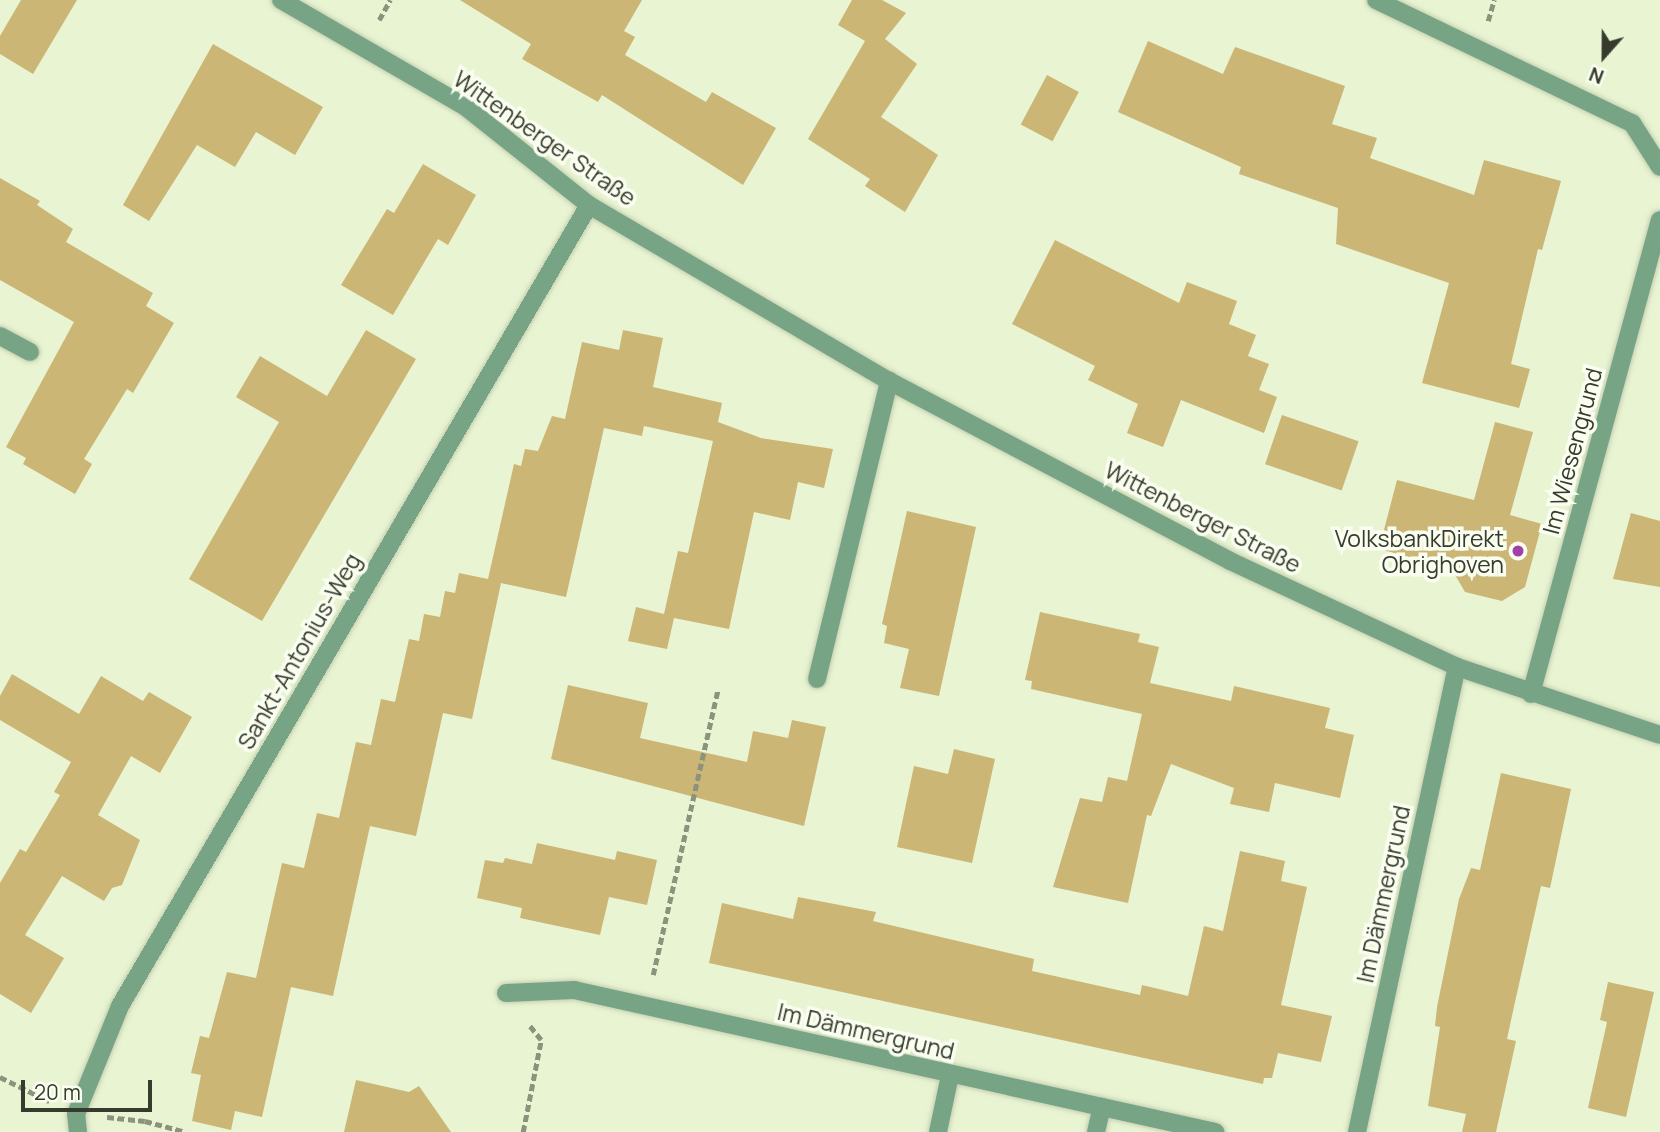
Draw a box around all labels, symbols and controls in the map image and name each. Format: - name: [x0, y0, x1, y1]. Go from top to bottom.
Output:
- north arrow: [1569, 21, 1639, 91]
- text: N: [1585, 61, 1608, 90]
- street label: Wittenberger Straße: [448, 65, 642, 211]
- street label: Im Wiesengrund: [1537, 365, 1607, 537]
- street label: Wittenberger Straße: [1100, 456, 1306, 578]
- place label: VolksbankDirekt Obrighoven: [1335, 524, 1504, 578]
- marker: VolksbankDirekt Obrighoven: [1510, 543, 1526, 559]
- street label: Sankt-Antonius-Weg: [232, 548, 366, 754]
- street label: Im Dämmergrund: [1351, 803, 1415, 985]
- street label: Im Dämmergrund: [775, 997, 957, 1065]
- scale bar: [24, 1066, 156, 1110]
- text: 20 m: [34, 1078, 81, 1106]

